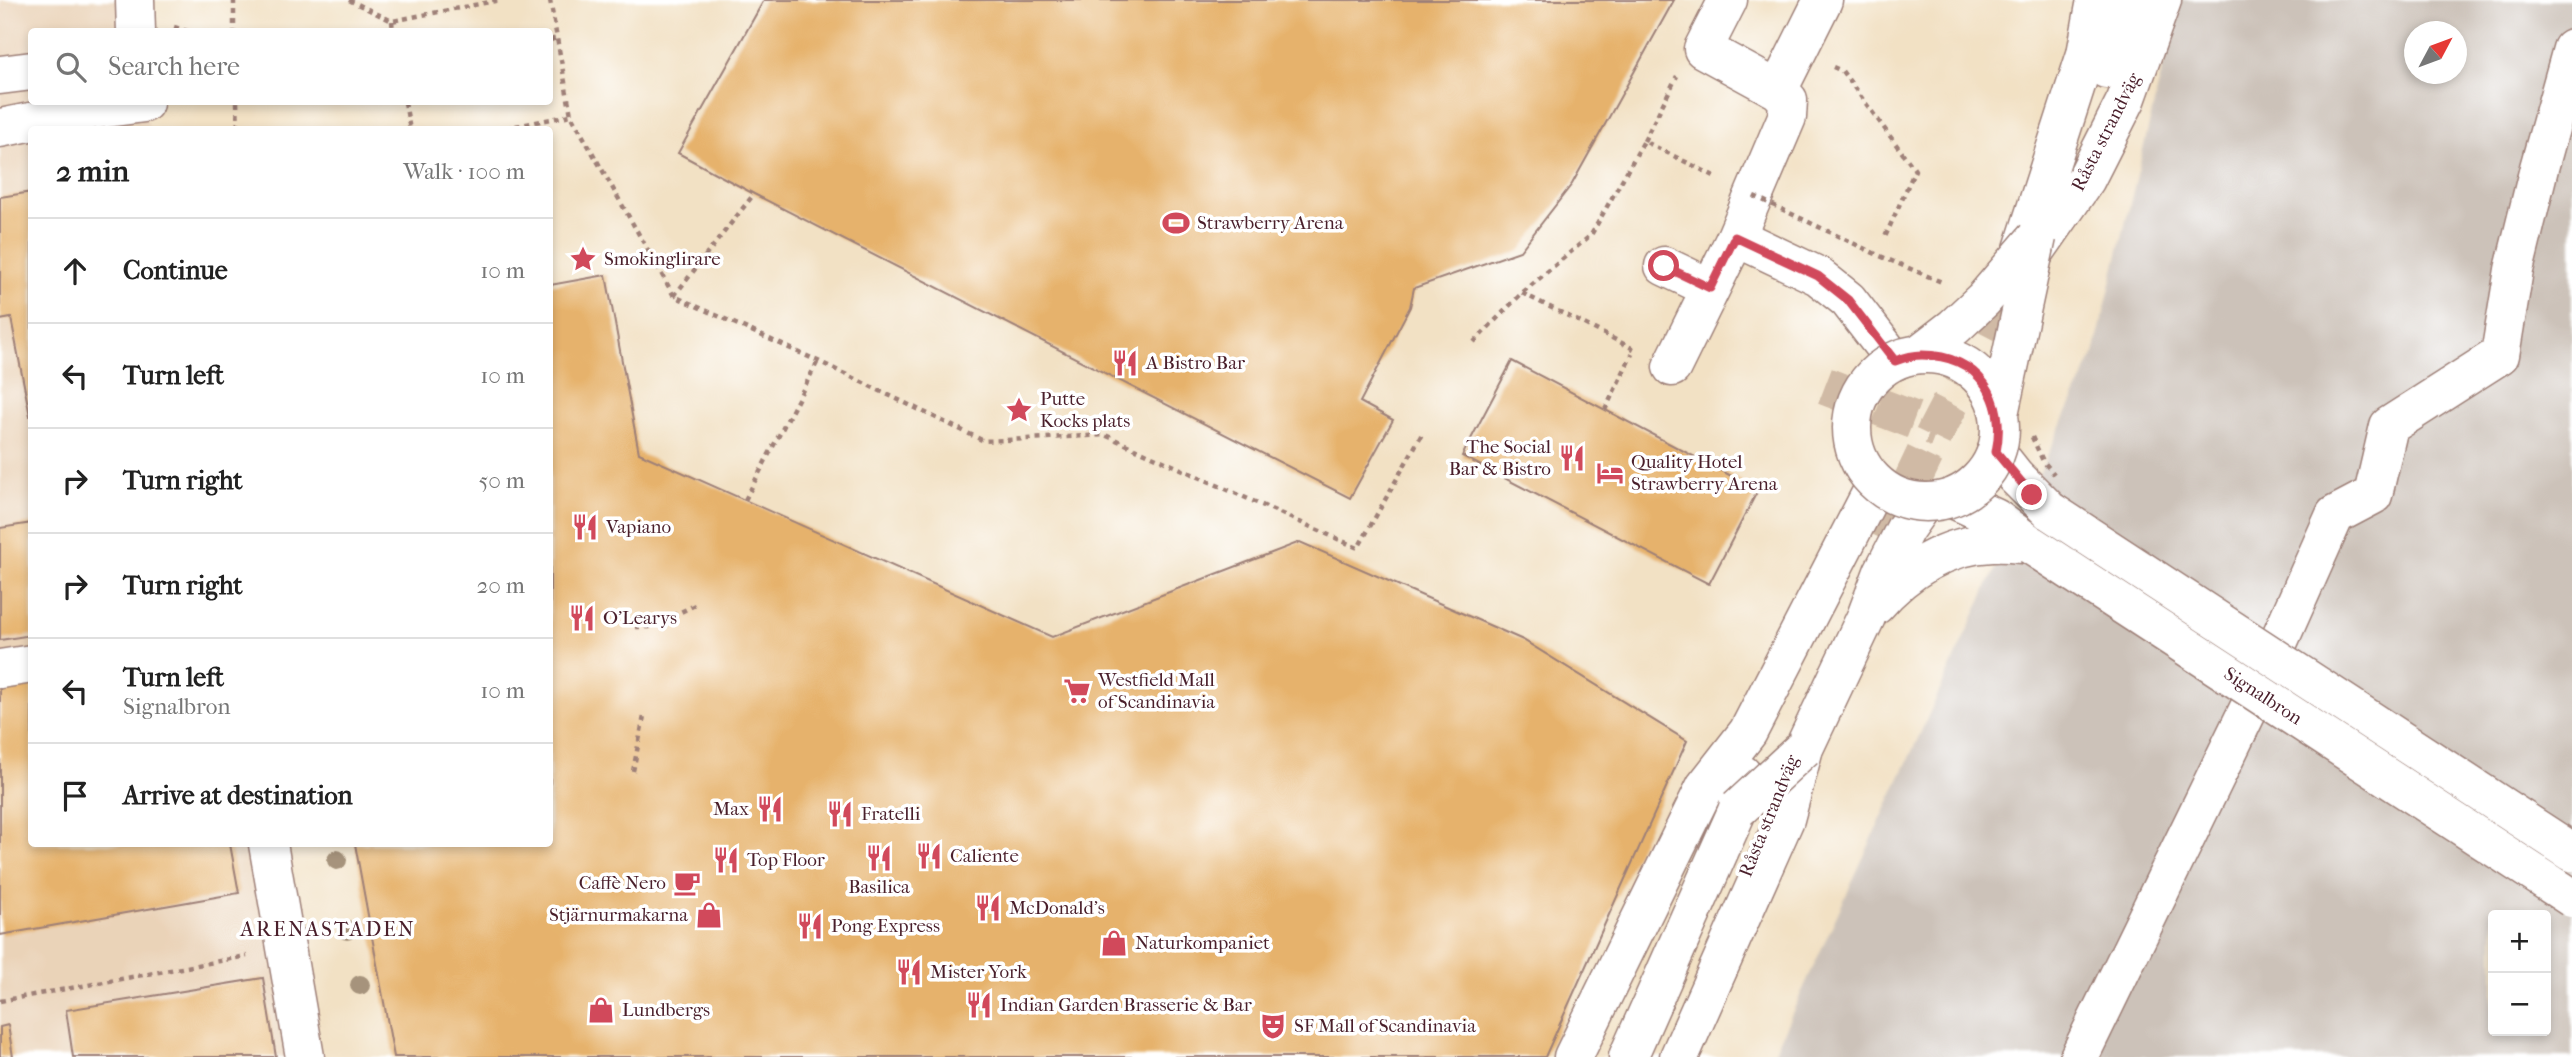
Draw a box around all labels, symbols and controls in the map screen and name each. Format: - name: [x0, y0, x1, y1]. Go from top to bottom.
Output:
- north arrow: [2404, 21, 2467, 84]
- search box: [28, 28, 553, 105]
- icon: search: [52, 48, 90, 86]
- text: Search here: [108, 51, 240, 82]
- street label: Råsta strandväg: [2067, 69, 2146, 195]
- text: 2 min: [56, 154, 129, 189]
- text: Walk · 100 m: [403, 158, 525, 185]
- sports icon: Strawberry Arena: [1161, 208, 1191, 238]
- place label: Strawberry Arena: [1197, 212, 1344, 234]
- place icon: Smokinglirare: [568, 244, 598, 274]
- place label: Smokinglirare: [604, 248, 721, 270]
- route start: [1648, 250, 1679, 281]
- icon: ahead: [56, 252, 94, 290]
- text: Continue: [123, 255, 228, 286]
- text: 10 m: [480, 257, 525, 284]
- restaurant icon: A Bistro Bar: [1110, 348, 1140, 378]
- place label: A Bistro Bar: [1145, 352, 1246, 374]
- icon: left: [56, 357, 94, 395]
- text: Turn left: [123, 360, 224, 391]
- text: 10 m: [480, 362, 525, 389]
- place label: Putte Kocks plats: [1040, 388, 1130, 432]
- place icon: Putte Kocks plats: [1004, 395, 1034, 425]
- place label: The Social Bar & Bistro: [1449, 436, 1551, 480]
- restaurant icon: The Social Bar & Bistro: [1557, 443, 1587, 473]
- place label: Quality Hotel Strawberry Arena: [1631, 451, 1778, 495]
- hotel icon: Quality Hotel Strawberry Arena: [1595, 458, 1625, 488]
- icon: right: [56, 462, 94, 500]
- text: Turn right: [123, 465, 243, 496]
- text: 50 m: [478, 467, 525, 494]
- route end: [2016, 479, 2047, 510]
- restaurant icon: Vapiano: [570, 512, 600, 542]
- place label: Vapiano: [605, 516, 672, 538]
- icon: right: [56, 567, 94, 605]
- text: Turn right: [123, 570, 243, 601]
- text: 20 m: [476, 572, 525, 599]
- restaurant icon: O'Learys: [567, 603, 597, 633]
- place label: O'Learys: [603, 607, 677, 629]
- text: Turn left: [123, 662, 224, 693]
- street label: Signalbron: [2220, 663, 2306, 729]
- place label: Westfield Mall of Scandinavia: [1097, 669, 1215, 713]
- icon: left: [56, 672, 94, 710]
- supermarket icon: Westfield Mall of Scandinavia: [1062, 676, 1092, 706]
- text: 10 m: [480, 677, 525, 704]
- text: Signalbron: [123, 693, 231, 720]
- street label: Råsta strandväg: [1735, 751, 1804, 880]
- icon: arrive: [56, 777, 94, 815]
- text: Arrive at destination: [123, 780, 353, 811]
- restaurant icon: Max: [755, 794, 785, 824]
- place label: Max: [713, 798, 749, 820]
- restaurant icon: Fratelli: [825, 799, 855, 829]
- place label: Fratelli: [861, 803, 921, 825]
- restaurant icon: Caliente: [914, 841, 944, 871]
- restaurant icon: Basilica: [864, 843, 894, 873]
- restaurant icon: Top Floor: [711, 845, 741, 875]
- place label: Caliente: [950, 845, 1019, 867]
- place label: Top Floor: [747, 849, 826, 871]
- cafe icon: Caffè Nero: [672, 868, 702, 898]
- place label: Caffè Nero: [579, 872, 666, 894]
- place label: Basilica: [848, 876, 910, 898]
- restaurant icon: McDonald's: [973, 893, 1003, 923]
- place label: McDonald's: [1009, 897, 1105, 919]
- shop icon: Stjärnurmakarna: [694, 900, 724, 930]
- place label: Stjärnurmakarna: [549, 904, 688, 926]
- map controls: [2488, 910, 2551, 1036]
- button: +: [2488, 910, 2551, 973]
- restaurant icon: Pong Express: [795, 911, 825, 941]
- place label: Pong Express: [831, 915, 940, 937]
- district label: ARENASTADEN: [239, 917, 416, 941]
- shop icon: Naturkompaniet: [1099, 928, 1129, 958]
- place label: Naturkompaniet: [1135, 932, 1270, 954]
- restaurant icon: Mister York: [894, 957, 924, 987]
- place label: Mister York: [930, 961, 1027, 983]
- button: −: [2488, 973, 2551, 1036]
- restaurant icon: Indian Garden Brasserie & Bar: [964, 990, 994, 1020]
- place label: Indian Garden Brasserie & Bar: [1000, 994, 1253, 1016]
- shop icon: Lundbergs: [586, 995, 616, 1025]
- place label: Lundbergs: [622, 999, 710, 1021]
- theatre icon: SF Mall of Scandinavia: [1258, 1011, 1288, 1041]
- place label: SF Mall of Scandinavia: [1294, 1015, 1476, 1037]

